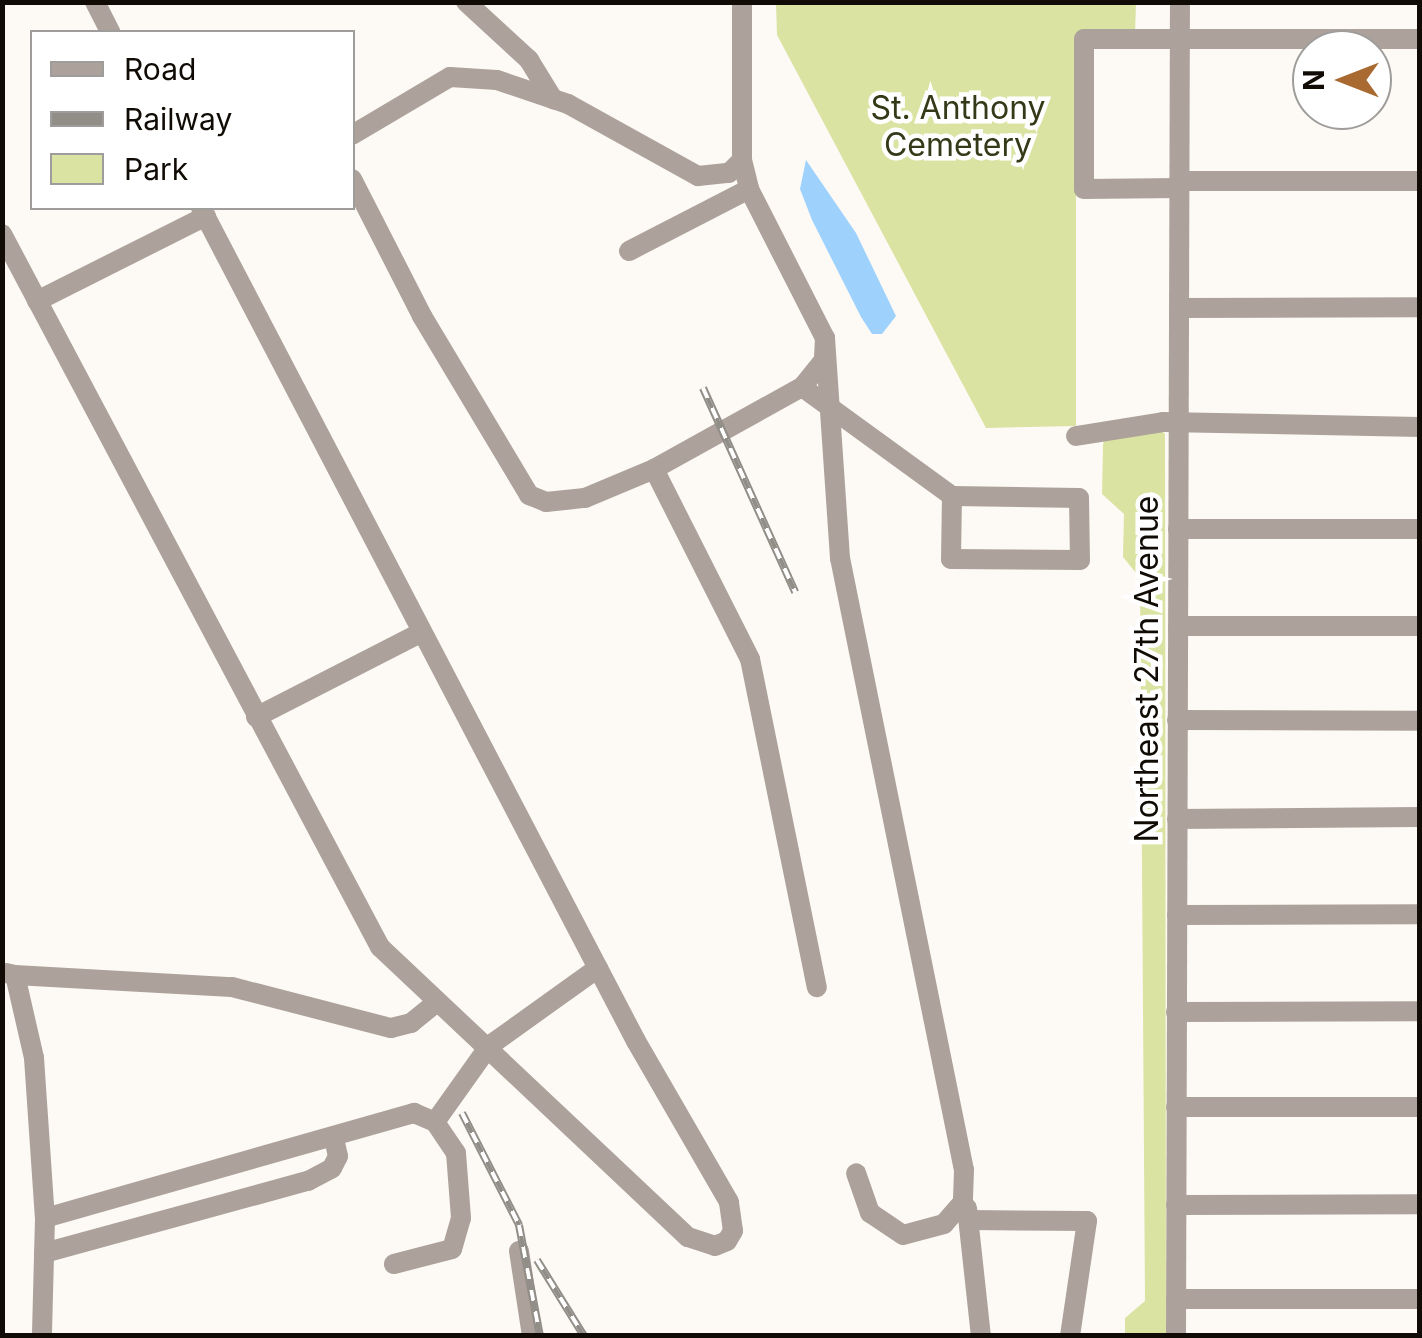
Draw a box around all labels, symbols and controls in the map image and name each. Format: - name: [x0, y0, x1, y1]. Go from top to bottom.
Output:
- legend: [30, 30, 355, 210]
- north arrow: [1292, 30, 1392, 130]
- text: Road: [124, 51, 196, 87]
- text: N: [1297, 69, 1331, 91]
- park label: St. Anthony Cemetery: [870, 90, 1046, 165]
- text: Railway: [124, 101, 232, 137]
- text: Park: [124, 151, 188, 187]
- street label: Northeast 27th Avenue: [1128, 496, 1166, 842]

